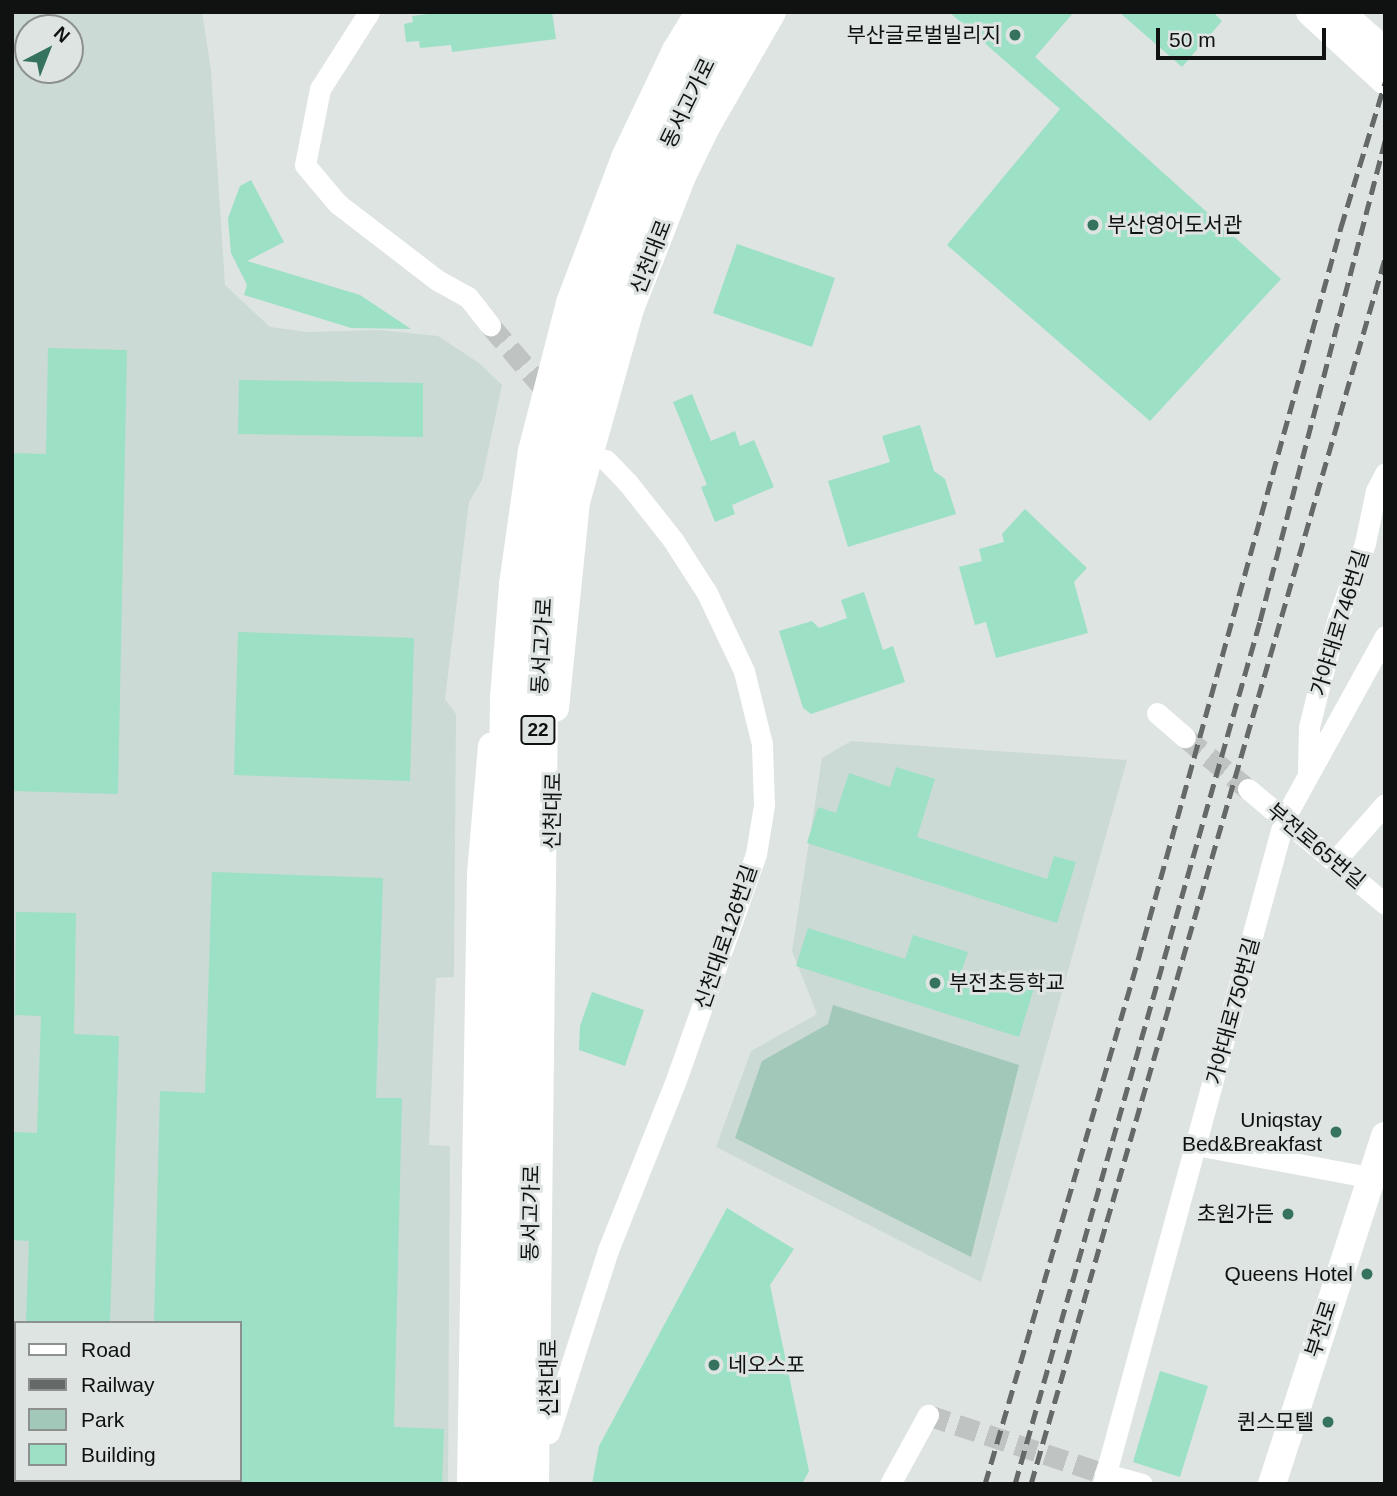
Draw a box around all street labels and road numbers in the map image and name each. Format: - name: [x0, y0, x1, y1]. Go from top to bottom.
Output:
- street label: 동서고가로: [656, 54, 720, 152]
- street label: 신천대로: [625, 216, 677, 298]
- street label: 가야대로746번길: [1306, 547, 1374, 699]
- street label: 동서고가로: [527, 597, 557, 695]
- road number: 22: [519, 715, 557, 746]
- street label: 신천대로: [540, 772, 566, 850]
- street label: 부전로65번길: [1262, 798, 1370, 894]
- street label: 신천대로126번길: [690, 862, 762, 1012]
- street label: 가야대로750번길: [1201, 935, 1265, 1087]
- street label: 동서고가로: [518, 1164, 544, 1262]
- street label: 부전로: [1300, 1298, 1342, 1360]
- street label: 신천대로: [536, 1339, 562, 1417]

